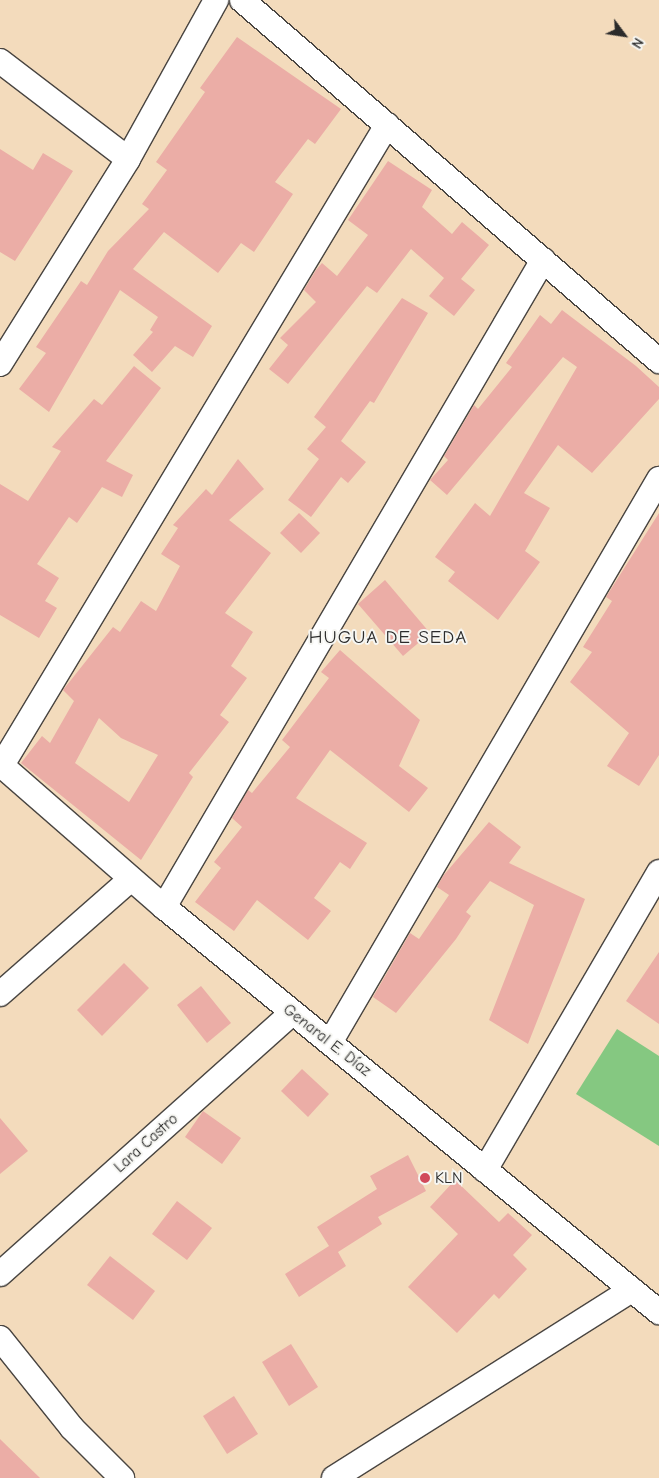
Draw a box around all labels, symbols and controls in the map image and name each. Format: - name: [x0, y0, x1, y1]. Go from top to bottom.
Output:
- north arrow: [599, 10, 649, 60]
- text: N: [628, 35, 647, 51]
- district label: HUGUA DE SEDA: [307, 627, 469, 649]
- street label: Genaral E. Díaz: [279, 1000, 375, 1080]
- street label: Lara Castro: [110, 1109, 182, 1177]
- place label: KLN: [435, 1168, 462, 1188]
- marker: KLN: [419, 1172, 431, 1184]

